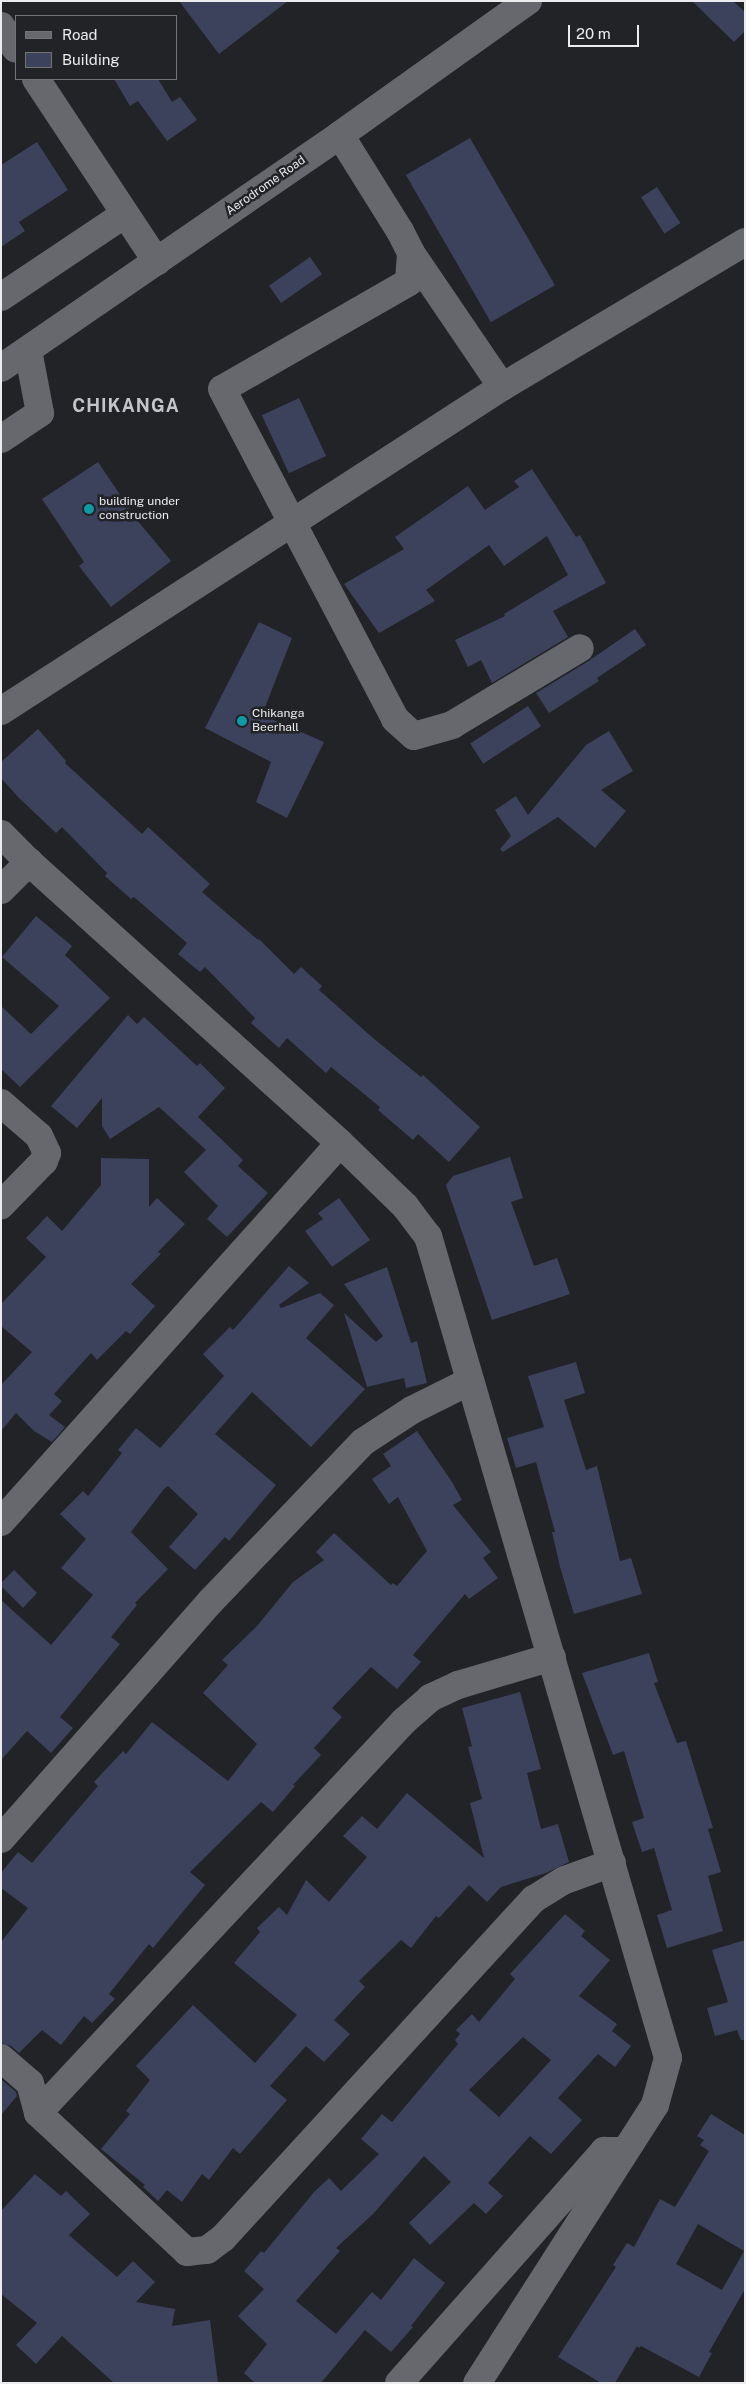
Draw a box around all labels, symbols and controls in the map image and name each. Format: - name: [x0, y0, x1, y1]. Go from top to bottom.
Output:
- legend: [15, 15, 178, 80]
- scale bar: [571, 15, 642, 47]
- text: 20 m: [576, 25, 611, 42]
- text: Road: [62, 26, 98, 43]
- text: Building: [62, 51, 120, 68]
- street label: Aerodrome Road: [224, 153, 308, 219]
- district label: CHIKANGA: [71, 395, 181, 417]
- place label: building under construction: [99, 495, 180, 523]
- marker: building under construction: [83, 503, 95, 515]
- place label: Chikanga Beerhall: [252, 707, 304, 735]
- marker: Chikanga Beerhall: [236, 715, 248, 727]

